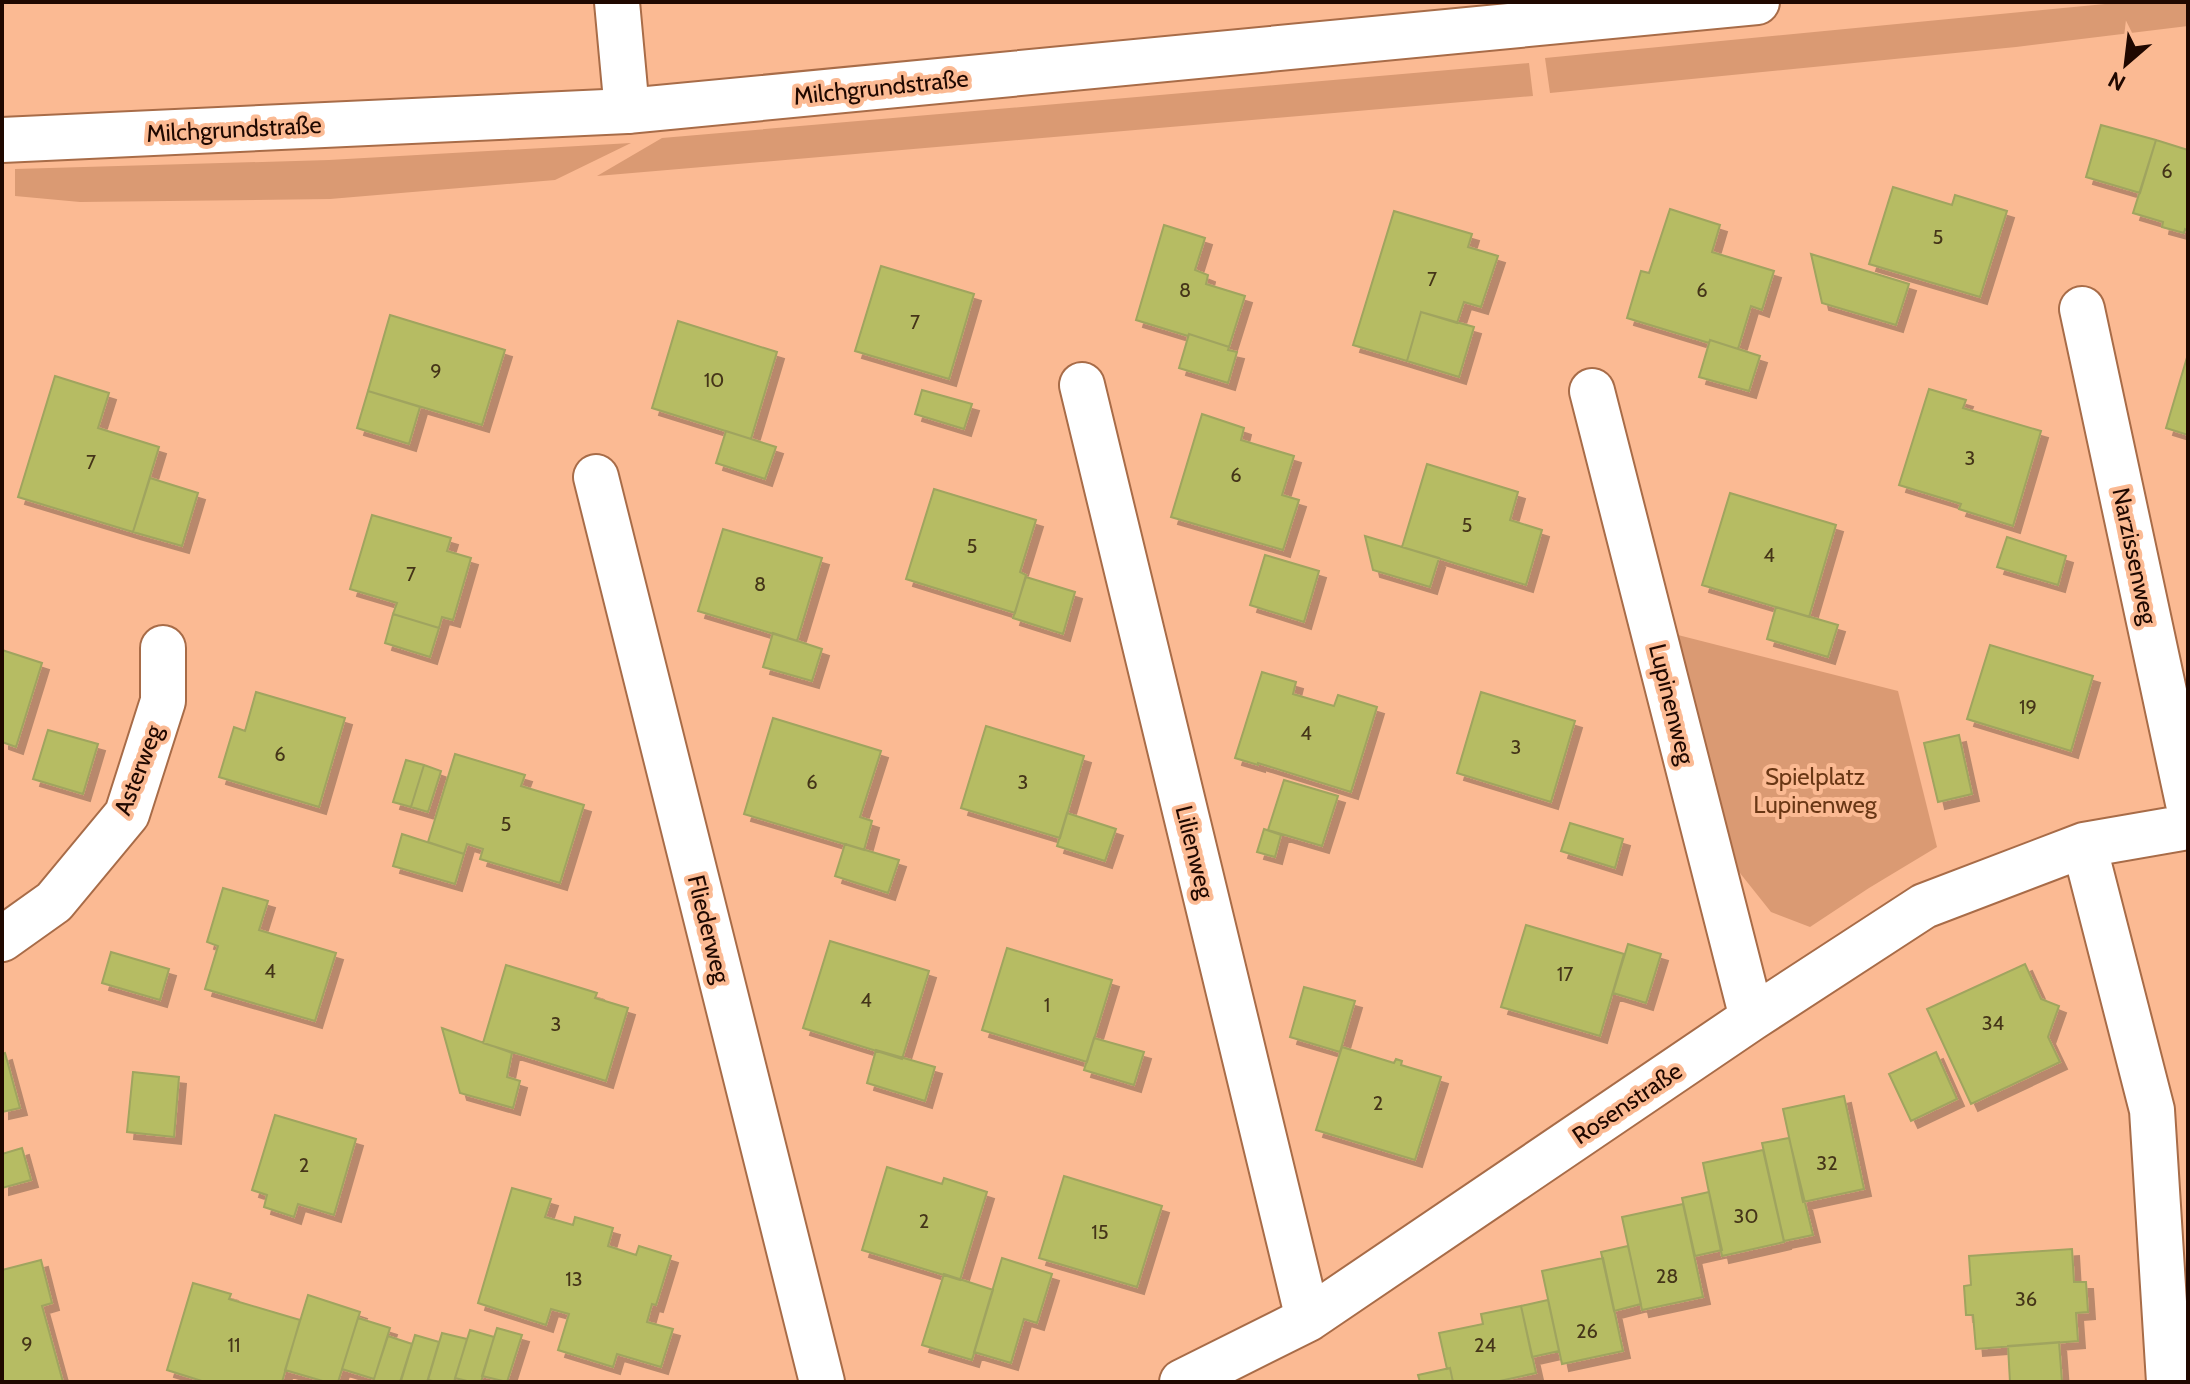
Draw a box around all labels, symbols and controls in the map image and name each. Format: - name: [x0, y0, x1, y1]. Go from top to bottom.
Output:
- north arrow: [2086, 24, 2166, 104]
- street label: Milchgrundstraße: [792, 63, 970, 111]
- text: N: [2104, 66, 2130, 97]
- street label: Milchgrundstraße: [146, 110, 322, 148]
- house number: 6: [2161, 159, 2173, 183]
- house number: 5: [1933, 225, 1943, 249]
- house number: 7: [1427, 267, 1437, 291]
- house number: 8: [1179, 278, 1191, 302]
- house number: 6: [1696, 278, 1708, 302]
- house number: 7: [910, 310, 920, 334]
- house number: 9: [430, 359, 442, 383]
- house number: 10: [704, 368, 724, 392]
- house number: 3: [1965, 446, 1975, 470]
- house number: 7: [86, 450, 96, 474]
- house number: 6: [1230, 463, 1242, 487]
- street label: Narzissenweg: [2106, 485, 2164, 628]
- house number: 5: [1462, 513, 1472, 537]
- house number: 5: [967, 534, 977, 558]
- house number: 4: [1763, 543, 1775, 567]
- house number: 7: [406, 562, 416, 586]
- house number: 8: [754, 572, 766, 596]
- street label: Lupinenweg: [1643, 641, 1701, 768]
- house number: 19: [2019, 695, 2037, 719]
- street label: Asterweg: [108, 720, 169, 819]
- house number: 4: [1300, 721, 1312, 745]
- house number: 3: [1511, 735, 1521, 759]
- house number: 6: [274, 742, 286, 766]
- park label: Spielplatz Lupinenweg: [1753, 762, 1878, 819]
- house number: 6: [806, 770, 818, 794]
- house number: 3: [1018, 770, 1028, 794]
- street label: Lilienweg: [1169, 802, 1221, 903]
- house number: 5: [501, 812, 511, 836]
- street label: Fliederweg: [682, 872, 737, 987]
- house number: 4: [264, 959, 276, 983]
- house number: 17: [1557, 962, 1573, 986]
- house number: 4: [860, 988, 872, 1012]
- house number: 1: [1044, 993, 1050, 1017]
- house number: 34: [1982, 1011, 2005, 1035]
- house number: 3: [551, 1012, 561, 1036]
- street label: Rosenstraße: [1567, 1056, 1687, 1150]
- house number: 2: [1373, 1091, 1383, 1115]
- house number: 32: [1816, 1151, 1838, 1175]
- house number: 2: [299, 1153, 309, 1177]
- house number: 30: [1734, 1204, 1758, 1228]
- house number: 2: [919, 1209, 929, 1233]
- house number: 15: [1091, 1220, 1109, 1244]
- house number: 28: [1656, 1264, 1678, 1288]
- house number: 13: [565, 1267, 583, 1291]
- house number: 36: [2015, 1287, 2037, 1311]
- house number: 26: [1576, 1319, 1598, 1343]
- house number: 9: [21, 1332, 33, 1356]
- house number: 11: [227, 1333, 241, 1357]
- house number: 24: [1474, 1333, 1496, 1357]

